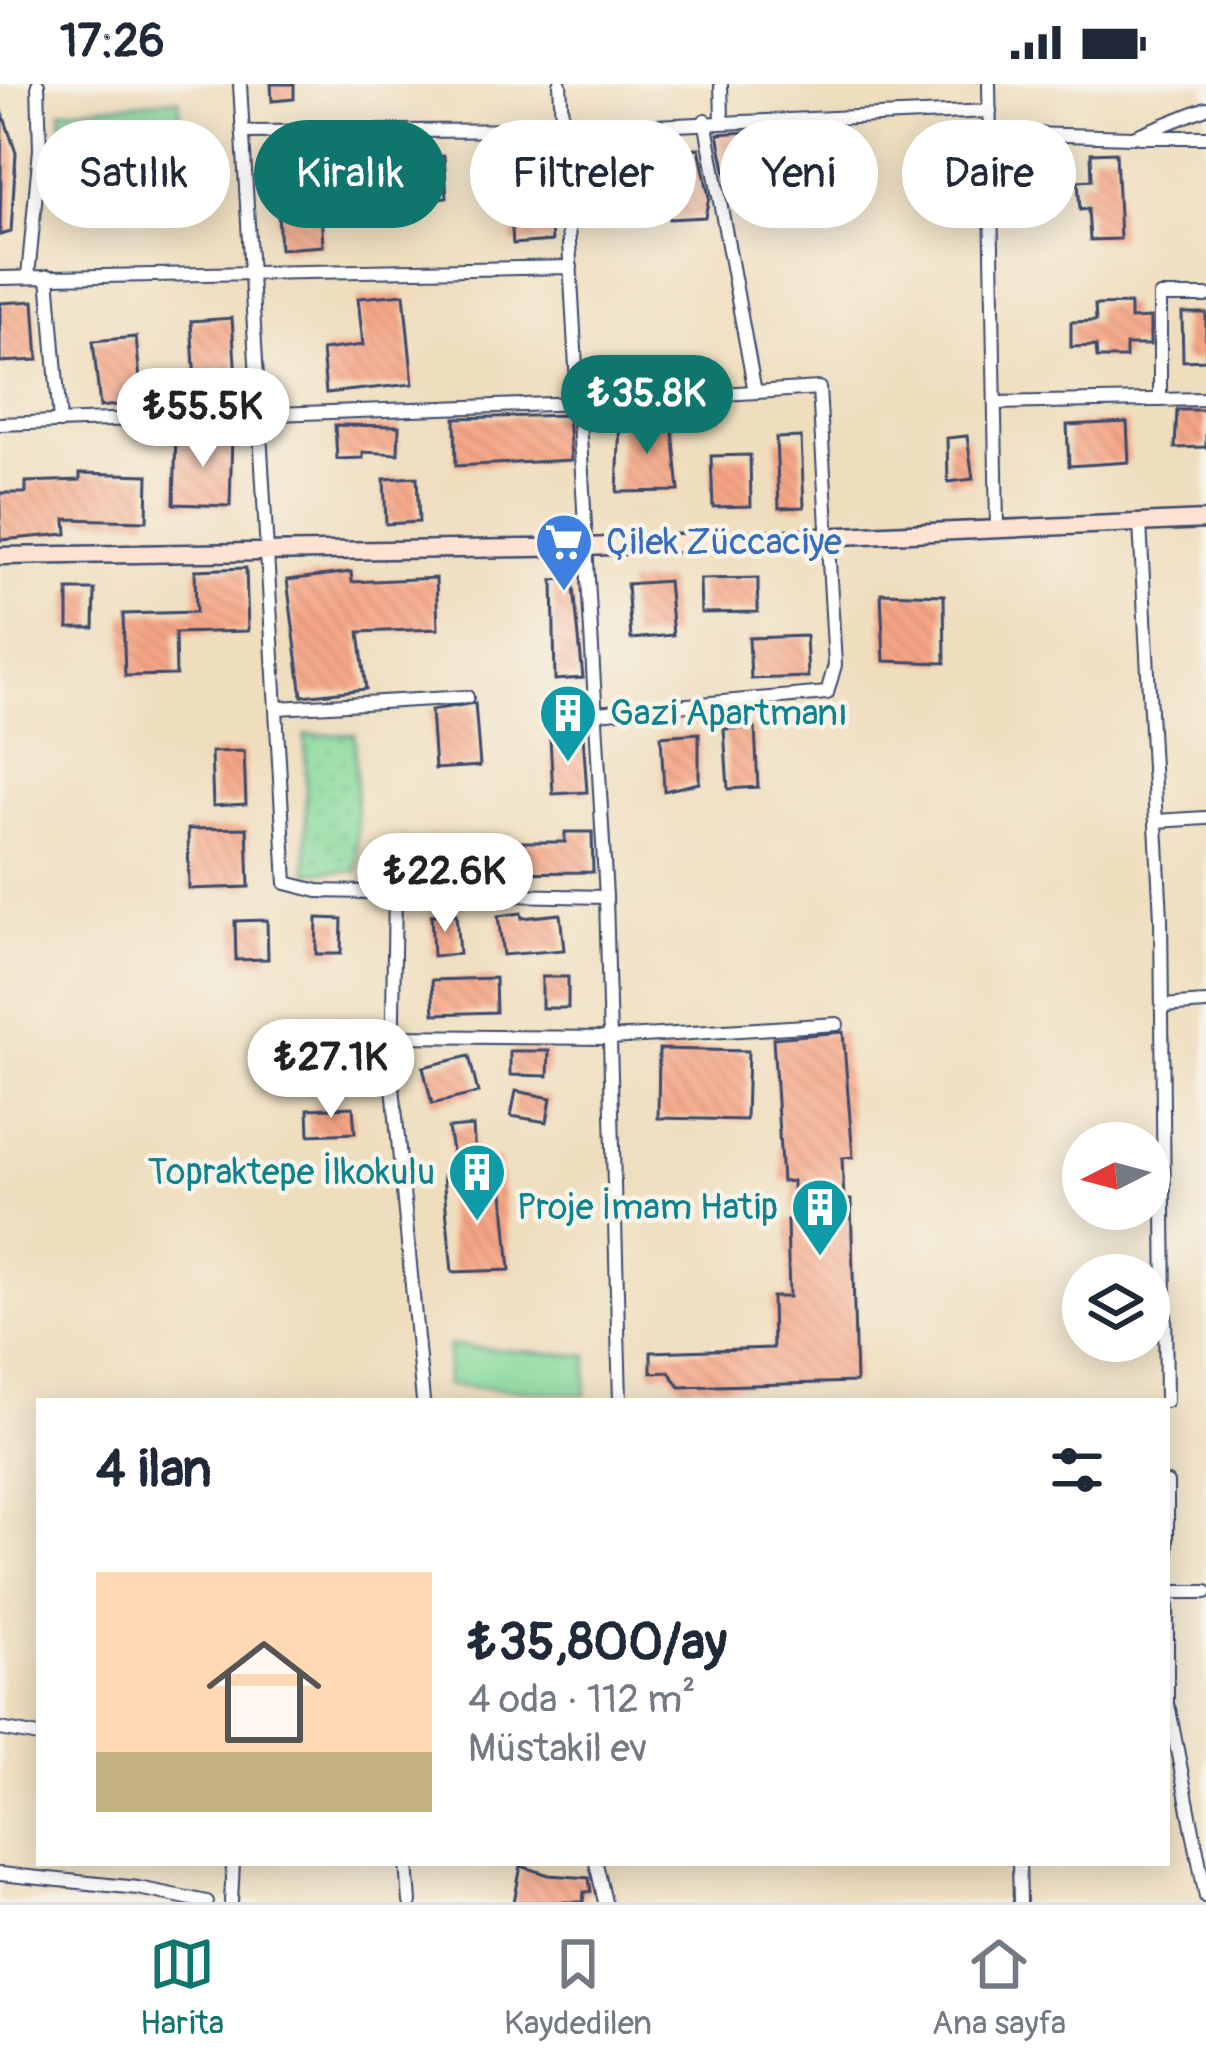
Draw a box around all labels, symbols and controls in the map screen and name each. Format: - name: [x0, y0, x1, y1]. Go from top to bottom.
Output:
- text: 17:26: [60, 14, 165, 70]
- chip: Satılık: [36, 120, 230, 228]
- chip: Kiralık: [254, 120, 446, 228]
- chip: Filtreler: [470, 120, 696, 228]
- chip: Yeni: [720, 120, 878, 228]
- chip: Daire: [902, 120, 1076, 228]
- pin: ₺35.8K: [549, 355, 745, 457]
- pin: ₺55.5K: [105, 368, 301, 470]
- text: ₺35.8K: [588, 369, 706, 418]
- text: ₺55.5K: [144, 382, 262, 431]
- supermarket icon: Çilek Züccaciye: [533, 511, 595, 593]
- place label: Çilek Züccaciye: [606, 520, 842, 565]
- building icon: Gazi Apartmanı: [537, 682, 599, 764]
- place label: Gazi Apartmanı: [610, 691, 848, 736]
- pin: ₺22.6K: [347, 833, 543, 935]
- text: ₺22.6K: [384, 847, 506, 896]
- pin: ₺27.1K: [233, 1019, 429, 1121]
- text: ₺27.1K: [274, 1033, 388, 1082]
- north arrow: [1062, 1122, 1170, 1230]
- map controls: [1062, 1122, 1170, 1362]
- building icon: Topraktepe İlkokulu: [446, 1141, 508, 1223]
- place label: Topraktepe İlkokulu: [148, 1150, 435, 1195]
- building icon: Proje İmam Hatip: [789, 1176, 851, 1258]
- place label: Proje İmam Hatip: [517, 1185, 778, 1230]
- button: layers: [1062, 1254, 1170, 1362]
- icon: filters: [1044, 1437, 1110, 1503]
- text: 4 ilan: [96, 1438, 212, 1502]
- text: ₺35,800/ay: [468, 1611, 727, 1675]
- icon: home: [192, 1620, 336, 1764]
- text: 4 oda · 112 m²: [468, 1675, 696, 1724]
- text: Müstakil ev: [468, 1724, 647, 1773]
- tab: Harita: [140, 1931, 224, 2044]
- tab: Kaydedilen: [504, 1931, 652, 2044]
- tab: Ana sayfa: [932, 1931, 1066, 2044]

